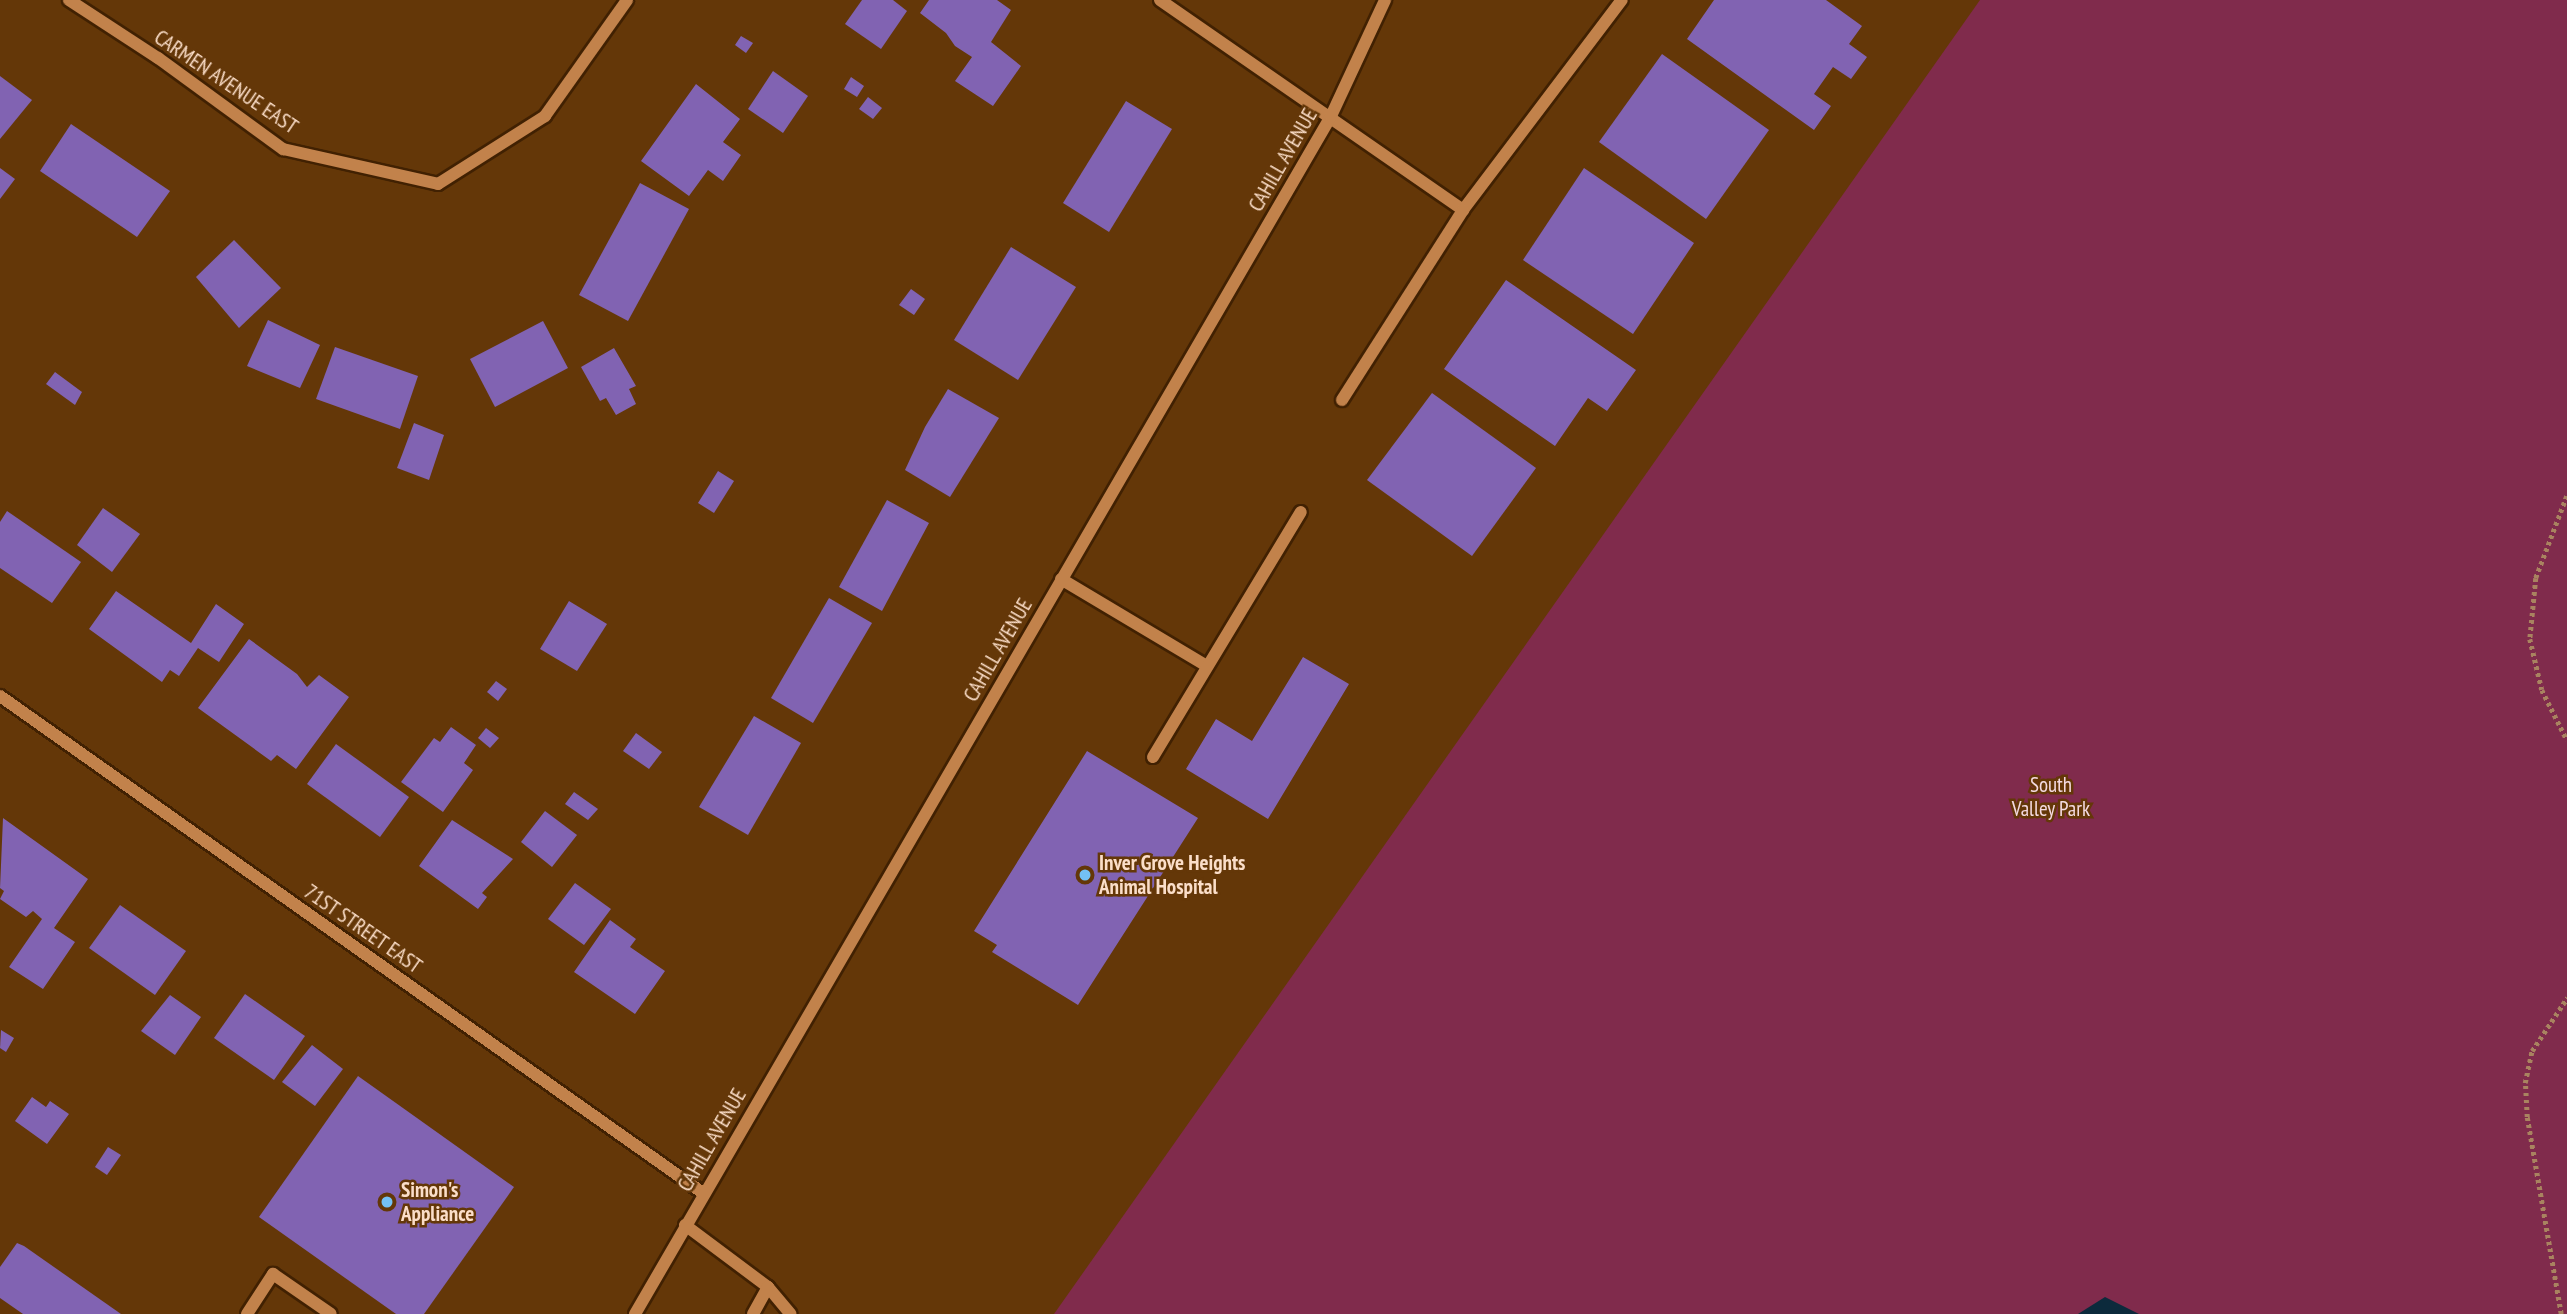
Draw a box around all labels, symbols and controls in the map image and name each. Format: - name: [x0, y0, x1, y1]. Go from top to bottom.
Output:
- street label: CARMEN AVENUE EAST: [149, 25, 303, 139]
- street label: CAHILL AVENUE: [1243, 103, 1323, 217]
- street label: CAHILL AVENUE: [958, 593, 1038, 707]
- park label: South Valley Park: [2012, 772, 2090, 822]
- place label: Inver Grove Heights Animal Hospital: [1099, 850, 1246, 900]
- marker: Inver Grove Heights Animal Hospital: [1077, 867, 1093, 883]
- street label: 71ST STREET EAST: [299, 879, 427, 979]
- street label: CAHILL AVENUE: [672, 1083, 752, 1197]
- place label: Simon's Appliance: [401, 1177, 474, 1227]
- marker: Simon's Appliance: [379, 1194, 395, 1210]

